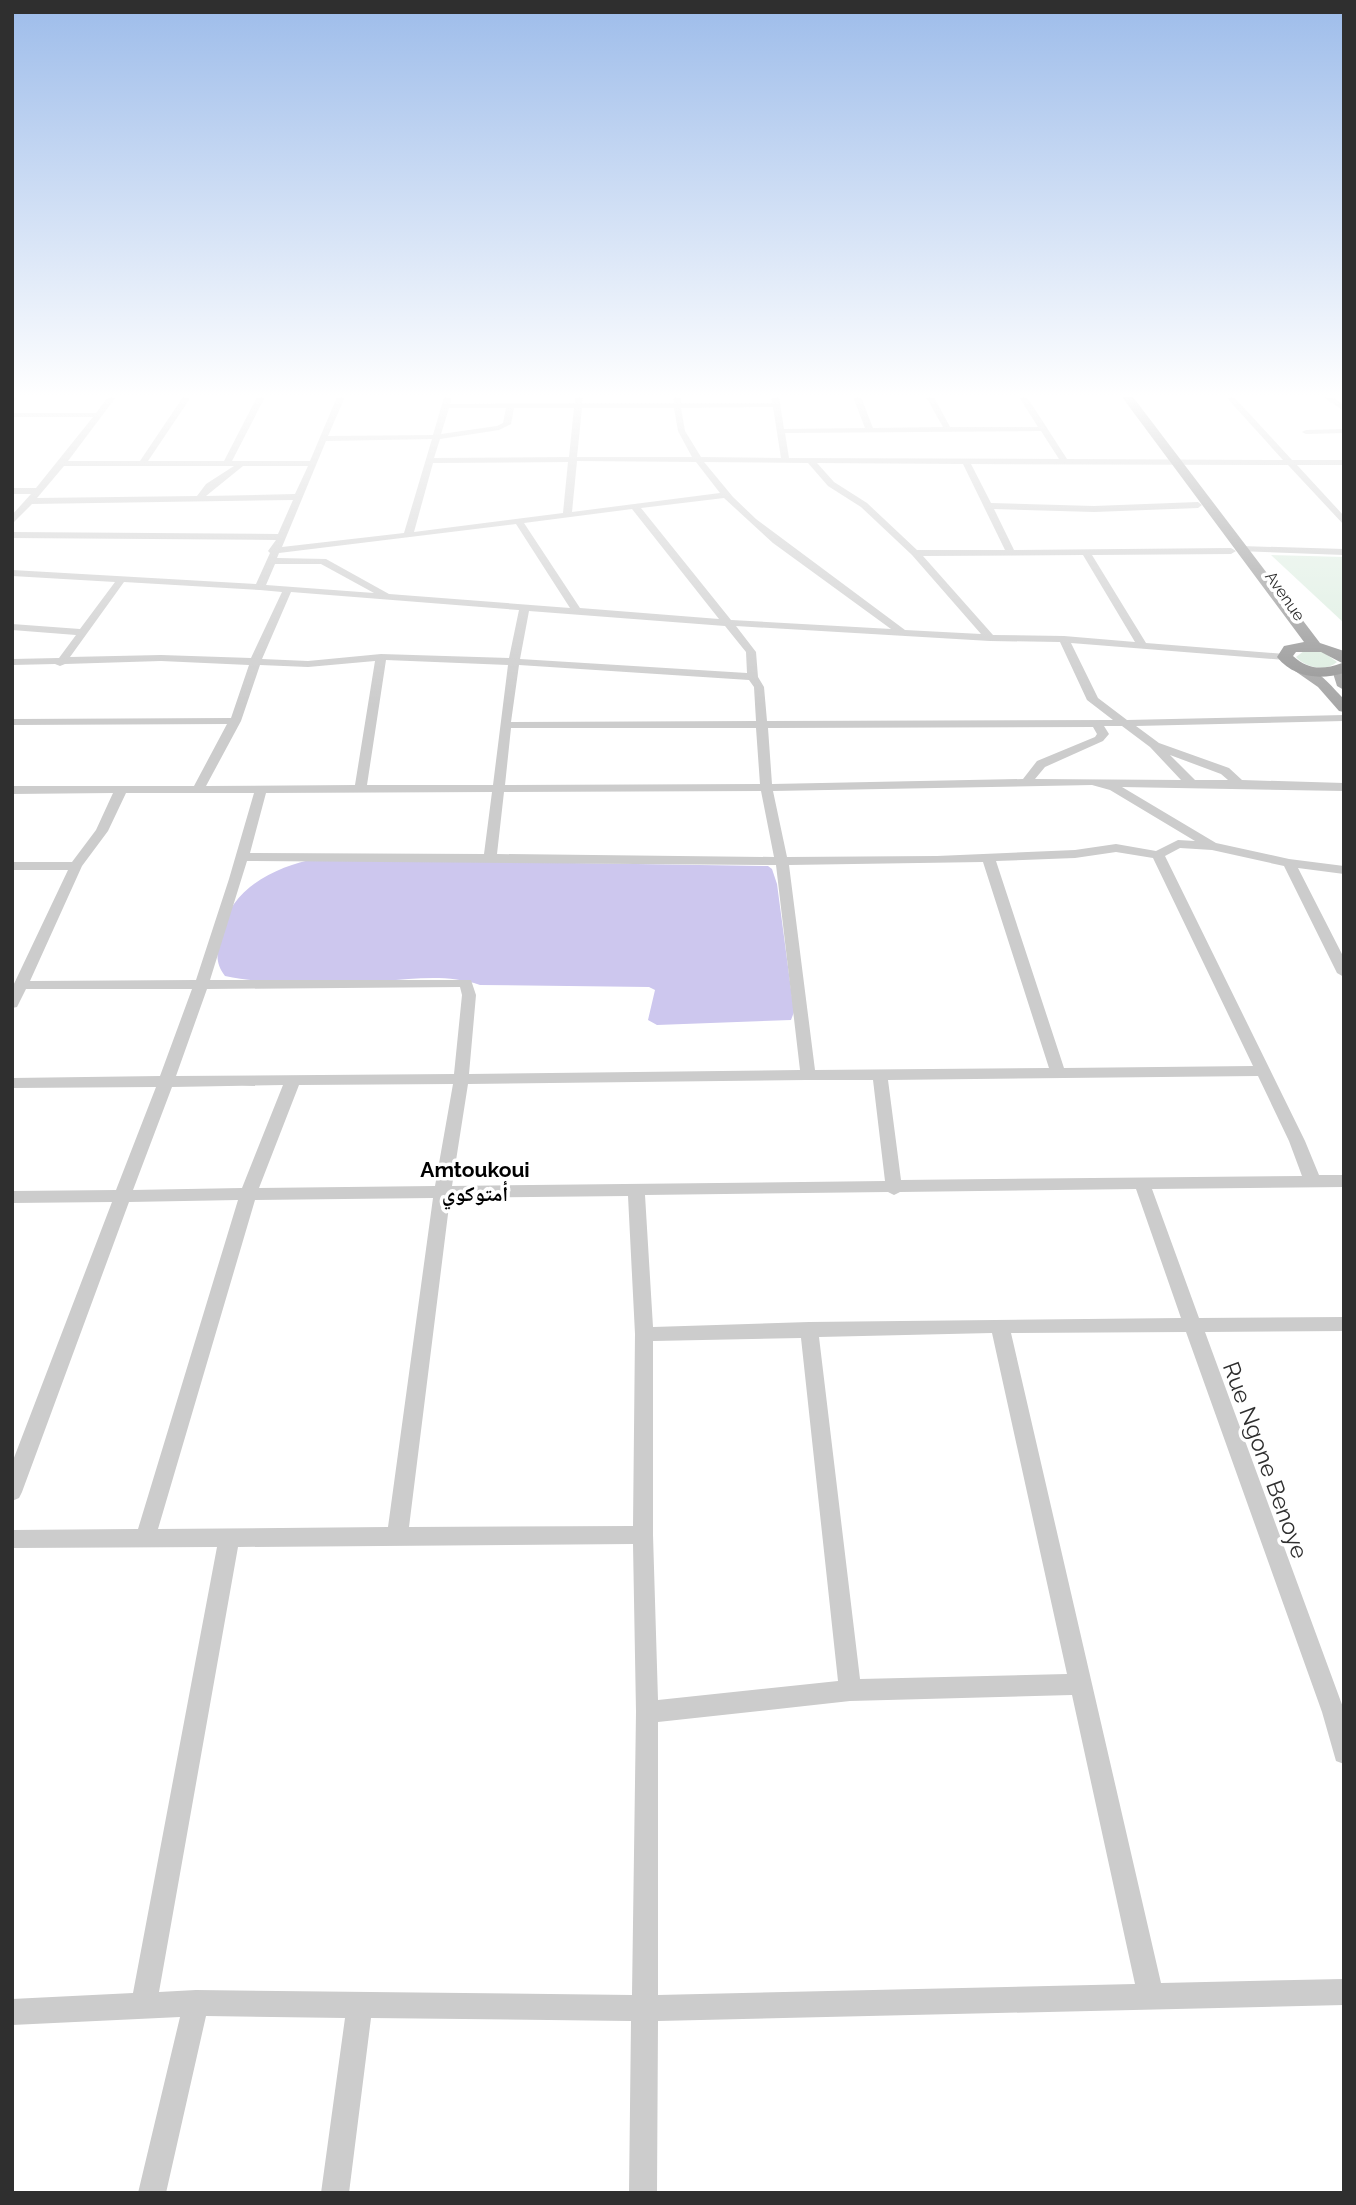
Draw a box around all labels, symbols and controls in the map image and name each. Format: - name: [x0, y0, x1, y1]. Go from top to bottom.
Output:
- street label: Avenue: [1261, 568, 1309, 624]
- district label: Amtoukoui أمتوكوي: [420, 1157, 530, 1210]
- street label: Rue Ngone Benoye: [1218, 1358, 1314, 1562]

